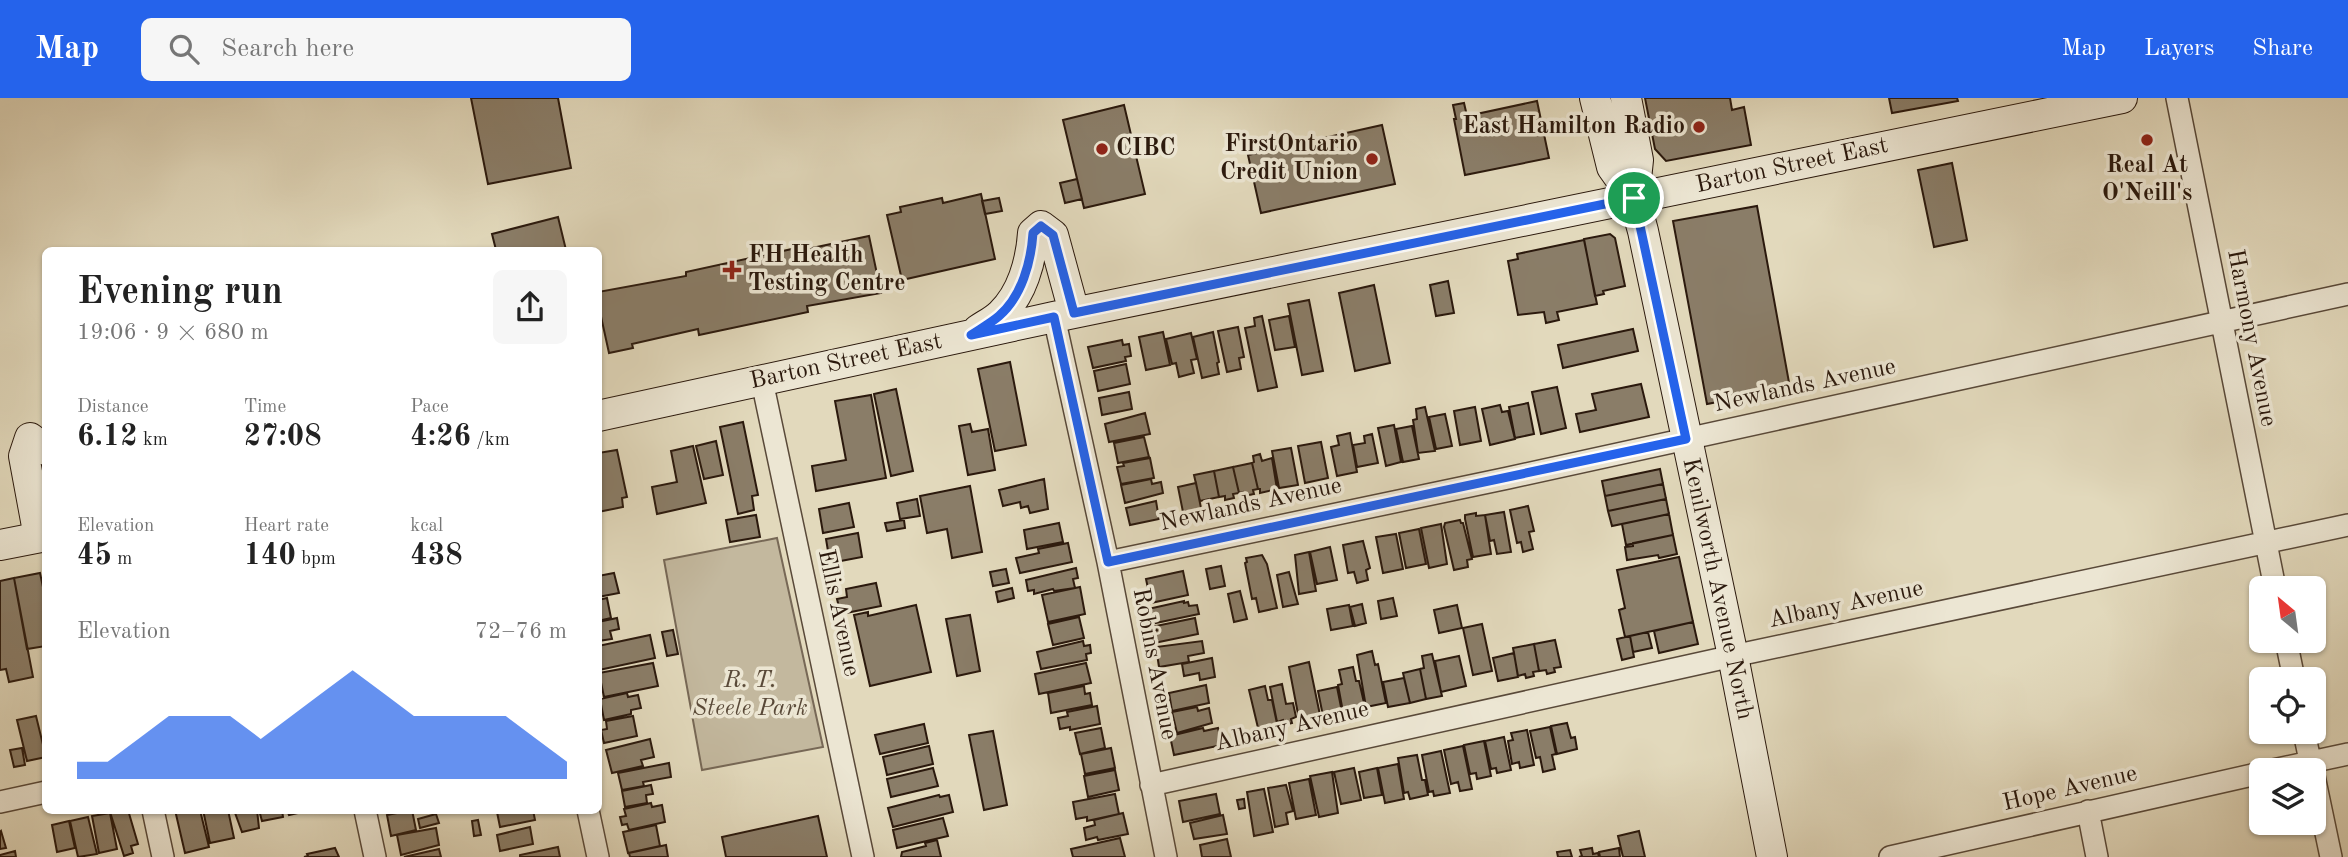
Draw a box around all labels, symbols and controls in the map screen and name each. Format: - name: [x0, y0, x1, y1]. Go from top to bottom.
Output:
- search box: [141, 18, 631, 81]
- icon: search: [165, 30, 203, 68]
- text: Map: [35, 33, 99, 66]
- text: Search here: [221, 36, 354, 62]
- text: Map: [2062, 37, 2106, 61]
- text: Layers: [2144, 37, 2214, 61]
- text: Share: [2252, 37, 2313, 61]
- place label: East Hamilton Radio: [1462, 115, 1685, 139]
- marker: East Hamilton Radio: [1691, 119, 1707, 135]
- marker: Real At O'Neill's: [2139, 132, 2155, 148]
- place label: FirstOntario Credit Union: [1220, 133, 1358, 185]
- street label: Barton Street East: [1694, 134, 1890, 198]
- place label: CIBC: [1116, 137, 1175, 161]
- marker: CIBC: [1094, 141, 1110, 157]
- marker: FirstOntario Credit Union: [1364, 151, 1380, 167]
- place label: Real At O'Neill's: [2102, 154, 2192, 206]
- pin: [1604, 168, 1664, 228]
- icon: arrive: [1615, 179, 1653, 217]
- place label: FH Health Testing Centre: [748, 244, 906, 296]
- street label: Harmony Avenue: [2222, 247, 2280, 429]
- marker: FH Health Testing Centre: [722, 260, 742, 280]
- button: share: [493, 270, 567, 344]
- text: Evening run: [77, 274, 283, 312]
- text: 19:06 · 9 × 680 m: [77, 321, 269, 344]
- street label: Barton Street East: [748, 330, 944, 394]
- street label: Newlands Avenue: [1712, 355, 1898, 417]
- text: Distance: [77, 398, 149, 417]
- text: Time: [244, 398, 286, 417]
- text: Pace: [410, 398, 449, 417]
- text: 6.12: [77, 422, 138, 452]
- text: 27:08: [244, 422, 322, 452]
- text: 4:26: [410, 422, 471, 452]
- text: km: [138, 431, 168, 450]
- text: /km: [471, 431, 510, 450]
- street label: Kenilworth Avenue North: [1677, 456, 1757, 722]
- street label: Newlands Avenue: [1158, 474, 1344, 536]
- text: Elevation: [77, 517, 154, 536]
- text: Heart rate: [244, 517, 329, 536]
- text: kcal: [410, 517, 443, 536]
- text: 45: [77, 541, 112, 571]
- text: 140: [244, 541, 296, 571]
- text: 438: [410, 541, 463, 571]
- street label: Ellis Avenue: [813, 547, 863, 679]
- text: m: [112, 550, 132, 569]
- text: bpm: [296, 550, 336, 569]
- north arrow: [2249, 576, 2326, 653]
- map controls: [2249, 576, 2326, 835]
- street label: Albany Avenue: [1766, 577, 1926, 633]
- street label: Robins Avenue: [1128, 586, 1180, 742]
- text: Elevation: [77, 620, 171, 643]
- text: 72–76 m: [475, 620, 567, 643]
- button: locate: [2249, 667, 2326, 744]
- park label: R. T. Steele Park: [692, 669, 808, 721]
- street label: Albany Avenue: [1213, 698, 1371, 756]
- button: layers: [2249, 758, 2326, 835]
- street label: Hope Avenue: [2000, 762, 2140, 816]

